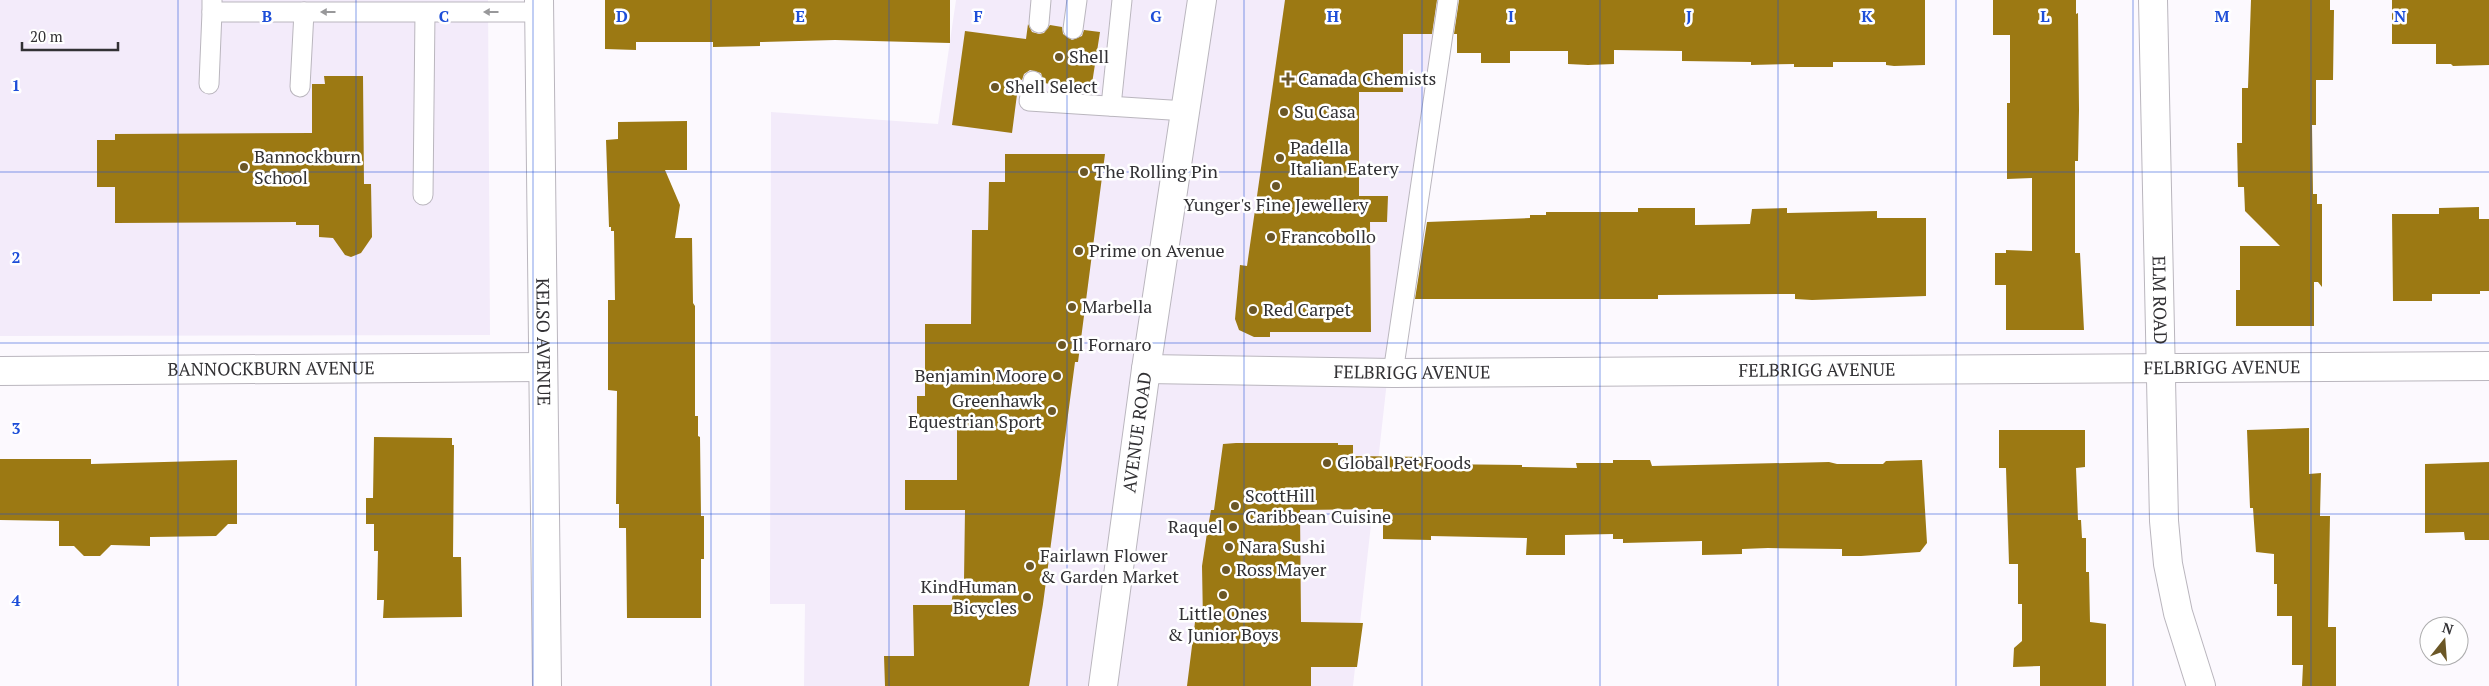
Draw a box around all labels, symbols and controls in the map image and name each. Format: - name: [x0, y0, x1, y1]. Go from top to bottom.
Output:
- text: B: [262, 5, 272, 27]
- text: C: [439, 5, 449, 27]
- text: D: [616, 5, 628, 27]
- text: E: [795, 5, 805, 27]
- text: F: [973, 5, 983, 27]
- text: G: [1150, 5, 1162, 27]
- text: H: [1327, 5, 1339, 27]
- text: I: [1508, 5, 1514, 27]
- text: J: [1686, 5, 1692, 27]
- text: K: [1861, 5, 1873, 27]
- text: L: [2040, 5, 2050, 27]
- text: M: [2215, 5, 2230, 27]
- text: N: [2394, 5, 2406, 27]
- one-way arrow: [320, 8, 336, 16]
- one-way arrow: [482, 8, 498, 16]
- scale bar: [22, 20, 119, 52]
- text: 20 m: [30, 26, 63, 46]
- place label: Shell: [1069, 44, 1109, 68]
- marker: Shell: [1053, 51, 1065, 63]
- place label: Canada Chemists: [1298, 66, 1436, 90]
- marker: Canada Chemists: [1282, 73, 1294, 85]
- text: 1: [11, 74, 21, 96]
- place label: Shell Select: [1005, 74, 1098, 98]
- marker: Shell Select: [989, 81, 1001, 93]
- place label: Su Casa: [1294, 99, 1356, 123]
- marker: Su Casa: [1278, 106, 1290, 118]
- place label: Padella Italian Eatery: [1290, 135, 1400, 180]
- place label: Bannockburn School: [254, 144, 361, 189]
- marker: Padella Italian Eatery: [1274, 152, 1286, 164]
- place label: The Rolling Pin: [1094, 159, 1218, 183]
- marker: Bannockburn School: [238, 161, 250, 173]
- marker: The Rolling Pin: [1078, 166, 1090, 178]
- marker: Yunger's Fine Jewellery: [1270, 180, 1282, 192]
- place label: Yunger's Fine Jewellery: [1184, 192, 1369, 216]
- place label: Francobollo: [1281, 224, 1376, 248]
- marker: Francobollo: [1265, 231, 1277, 243]
- place label: Prime on Avenue: [1089, 238, 1225, 262]
- marker: Prime on Avenue: [1073, 245, 1085, 257]
- text: 2: [11, 246, 21, 268]
- street label: ELM ROAD: [2147, 255, 2173, 344]
- street label: KELSO AVENUE: [531, 278, 557, 406]
- place label: Marbella: [1082, 294, 1152, 318]
- place label: Red Carpet: [1263, 297, 1351, 321]
- marker: Marbella: [1066, 301, 1078, 313]
- marker: Red Carpet: [1247, 304, 1259, 316]
- place label: Il Fornaro: [1072, 332, 1151, 356]
- marker: Il Fornaro: [1056, 339, 1068, 351]
- street label: FELBRIGG AVENUE: [2143, 354, 2300, 379]
- street label: BANNOCKBURN AVENUE: [167, 355, 375, 381]
- street label: FELBRIGG AVENUE: [1738, 357, 1895, 382]
- street label: FELBRIGG AVENUE: [1333, 359, 1490, 384]
- place label: Benjamin Moore: [914, 363, 1047, 387]
- marker: Benjamin Moore: [1051, 370, 1063, 382]
- street label: AVENUE ROAD: [1116, 370, 1156, 494]
- place label: Greenhawk Equestrian Sport: [908, 388, 1043, 433]
- marker: Greenhawk Equestrian Sport: [1046, 405, 1058, 417]
- text: 3: [11, 417, 21, 439]
- place label: Global Pet Foods: [1337, 450, 1471, 474]
- marker: Global Pet Foods: [1321, 457, 1333, 469]
- place label: ScottHill Caribbean Cuisine: [1245, 483, 1391, 528]
- marker: ScottHill Caribbean Cuisine: [1229, 500, 1241, 512]
- place label: Raquel: [1168, 514, 1223, 538]
- marker: Raquel: [1227, 521, 1239, 533]
- place label: Nara Sushi: [1239, 534, 1325, 558]
- marker: Nara Sushi: [1223, 541, 1235, 553]
- place label: Fairlawn Flower & Garden Market: [1040, 543, 1179, 588]
- place label: Ross Mayer: [1236, 557, 1327, 581]
- marker: Fairlawn Flower & Garden Market: [1024, 560, 1036, 572]
- marker: Ross Mayer: [1220, 564, 1232, 576]
- place label: KindHuman Bicycles: [921, 574, 1017, 619]
- text: 4: [11, 589, 21, 611]
- marker: Little Ones & Junior Boys: [1217, 589, 1229, 601]
- marker: KindHuman Bicycles: [1021, 591, 1033, 603]
- place label: Little Ones & Junior Boys: [1167, 601, 1279, 646]
- north arrow: [2419, 616, 2469, 666]
- text: N: [2440, 617, 2456, 639]

